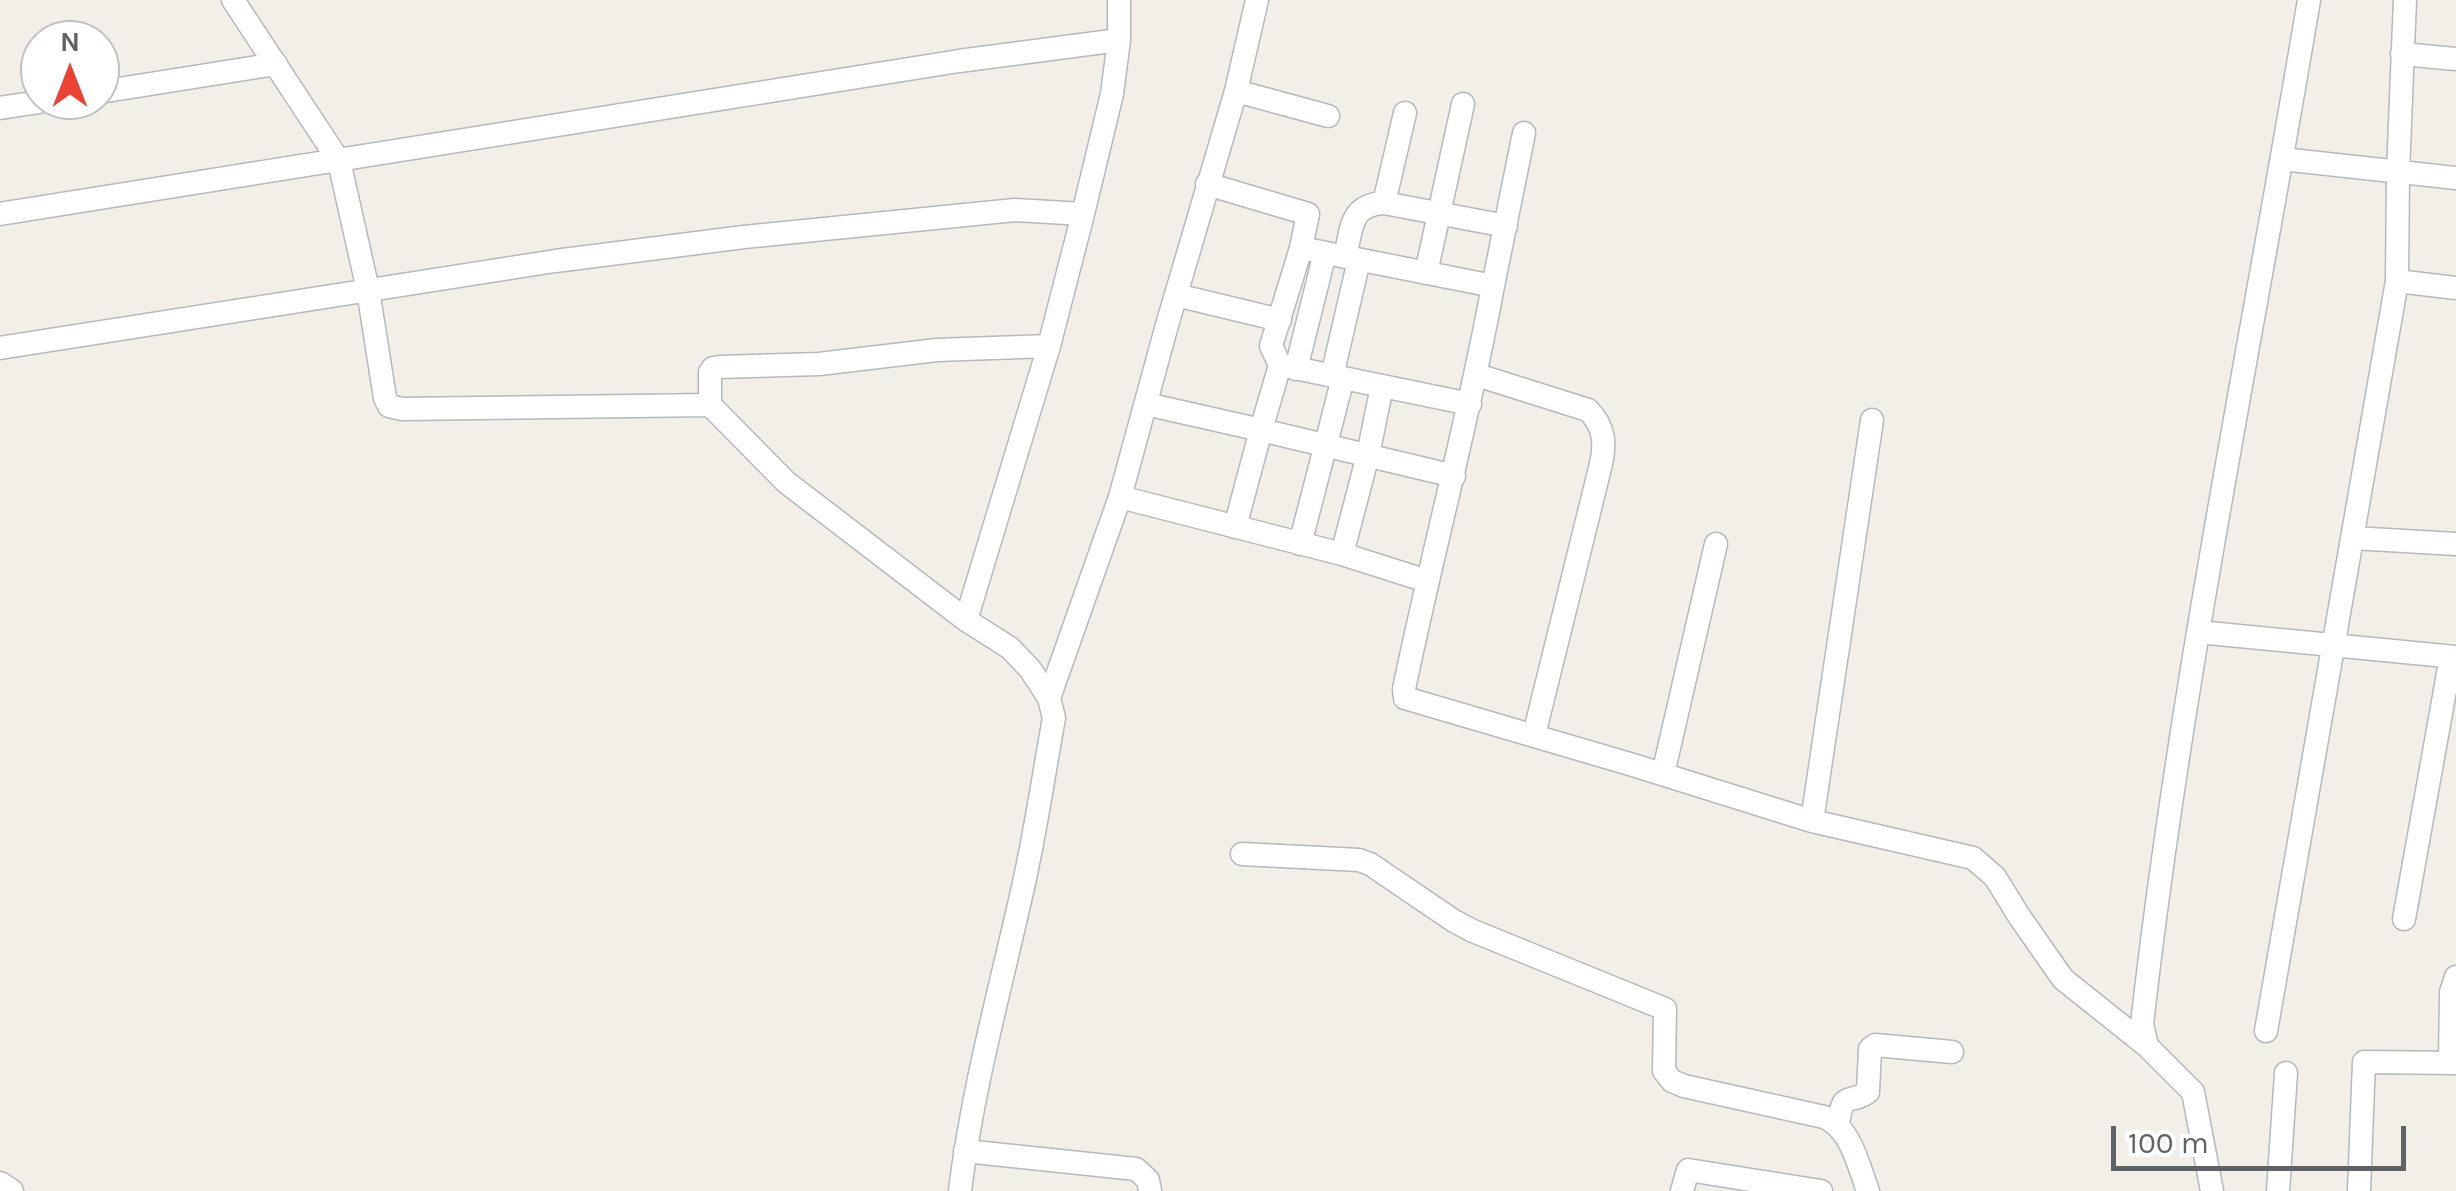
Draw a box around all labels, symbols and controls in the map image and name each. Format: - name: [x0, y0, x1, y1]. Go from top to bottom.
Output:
- north arrow: [20, 20, 120, 120]
- text: N: [60, 25, 80, 58]
- scale bar: [2116, 1106, 2411, 1168]
- text: 100 m: [2128, 1125, 2209, 1161]

